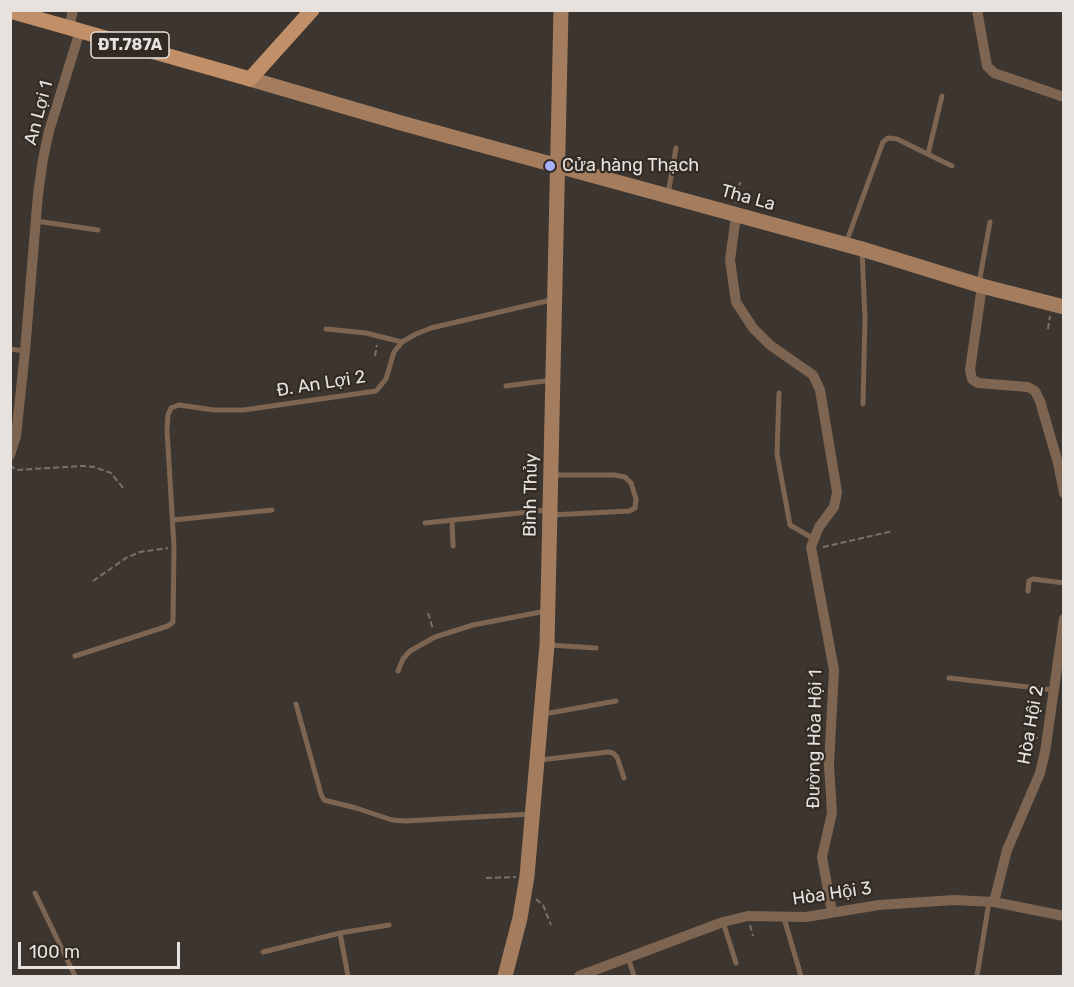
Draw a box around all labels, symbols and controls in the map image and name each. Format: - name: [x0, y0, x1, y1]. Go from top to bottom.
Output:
- road number: ĐT.787A: [91, 32, 169, 58]
- street label: An Lợi 1: [20, 78, 58, 148]
- place label: Cửa hàng Thạch: [562, 155, 699, 177]
- marker: Cửa hàng Thạch: [543, 159, 557, 173]
- street label: Tha La: [718, 180, 778, 216]
- street label: Đ. An Lợi 2: [275, 366, 367, 402]
- street label: Bình Thủy: [519, 453, 543, 537]
- street label: Đường Hòa Hội 1: [803, 669, 827, 809]
- street label: Hòa Hội 2: [1013, 684, 1049, 766]
- street label: Hòa Hội 3: [791, 878, 873, 910]
- scale bar: [21, 930, 183, 968]
- text: 100 m: [29, 941, 80, 963]

